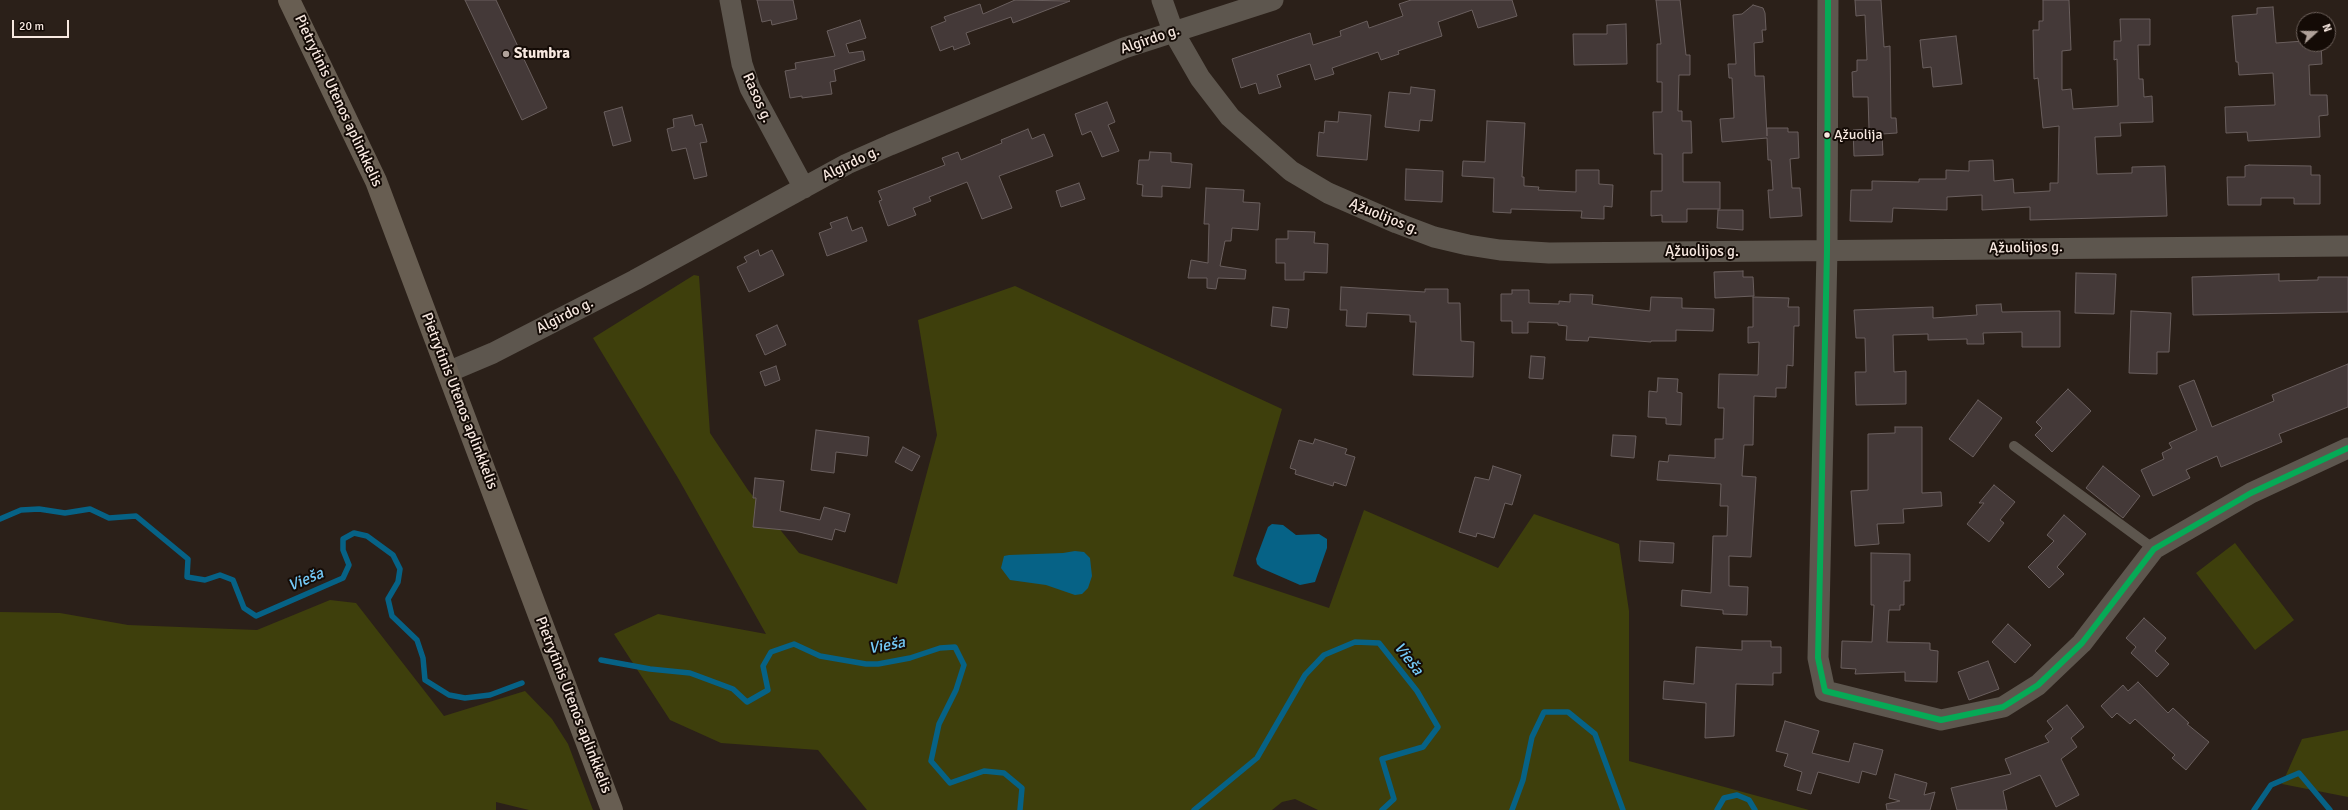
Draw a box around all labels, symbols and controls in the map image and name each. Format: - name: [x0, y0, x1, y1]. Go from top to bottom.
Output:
- scale bar: [14, 12, 71, 38]
- street label: Pietrytinis Utenos aplinkkelis: [290, 12, 386, 190]
- north arrow: [2296, 12, 2336, 52]
- text: 20 m: [19, 19, 44, 34]
- street label: Algirdo g.: [1118, 21, 1182, 59]
- text: N: [2319, 22, 2334, 34]
- place label: Stumbra: [514, 45, 570, 63]
- marker: Stumbra: [501, 49, 511, 59]
- street label: Rasos g.: [738, 70, 776, 126]
- place label: Ąžuolija: [1834, 127, 1883, 143]
- marker: Ąžuolija: [1822, 130, 1832, 140]
- street label: Algirdo g.: [819, 142, 883, 186]
- street label: Ąžuolijos g.: [1346, 195, 1422, 239]
- street label: Ąžuolijos g.: [1989, 238, 2063, 258]
- street label: Ąžuolijos g.: [1665, 243, 1739, 261]
- street label: Algirdo g.: [533, 294, 597, 338]
- street label: Pietrytinis Utenos aplinkkelis: [417, 310, 501, 492]
- water label: Vieša: [285, 564, 327, 596]
- street label: Pietrytinis Utenos aplinkkelis: [531, 614, 615, 796]
- water label: Vieša: [867, 633, 907, 659]
- water label: Vieša: [1389, 639, 1427, 679]

